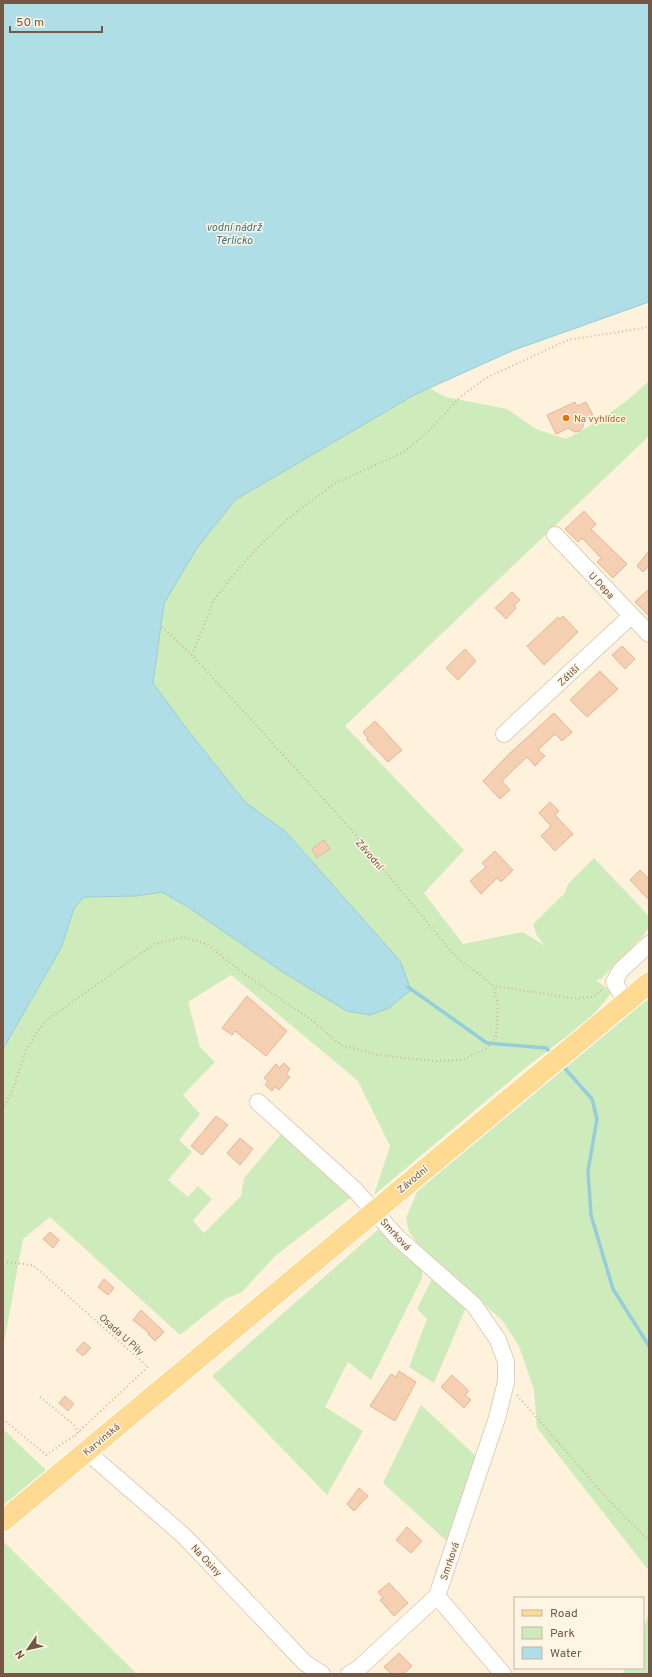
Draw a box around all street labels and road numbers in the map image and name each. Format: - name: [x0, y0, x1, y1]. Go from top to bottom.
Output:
- street label: U Depa: [585, 570, 617, 602]
- street label: Zátiší: [555, 662, 584, 689]
- street label: Závodní: [352, 837, 386, 874]
- street label: Závodní: [395, 1163, 432, 1197]
- street label: Smrková: [377, 1216, 413, 1254]
- street label: Osada U Pily: [96, 1311, 146, 1359]
- street label: Karvinská: [81, 1421, 123, 1459]
- street label: Smrková: [438, 1541, 463, 1582]
- street label: Na Osiny: [188, 1542, 224, 1580]

